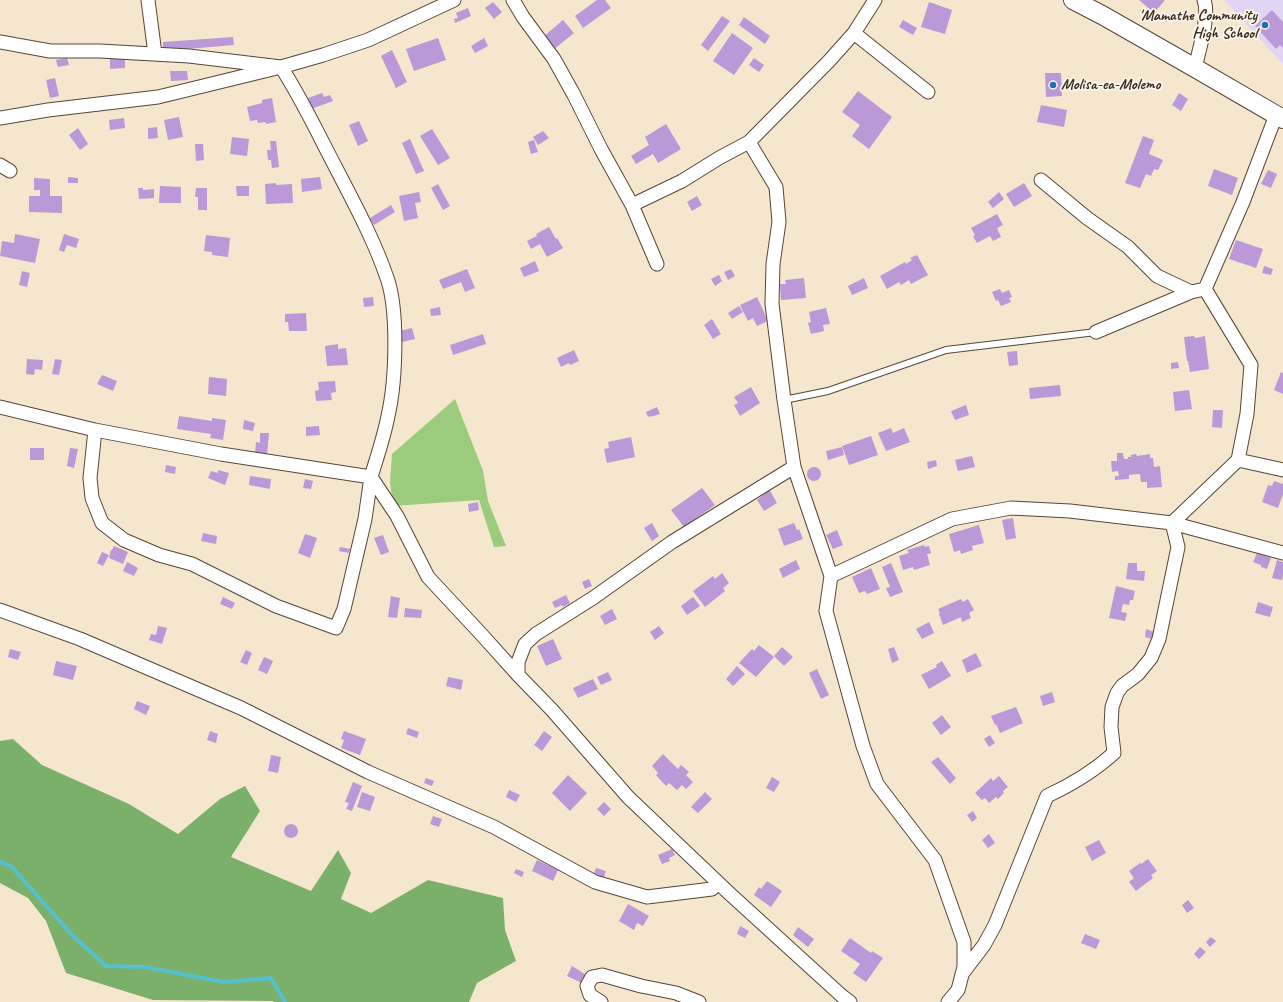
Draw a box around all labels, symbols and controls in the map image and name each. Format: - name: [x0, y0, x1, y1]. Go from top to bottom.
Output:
- place label: 'Mamathe Community High School: [1139, 6, 1257, 44]
- marker: 'Mamathe Community High School: [1260, 20, 1270, 30]
- place label: Molisa-ea-Molemo: [1061, 75, 1160, 95]
- marker: Molisa-ea-Molemo: [1048, 80, 1058, 90]

